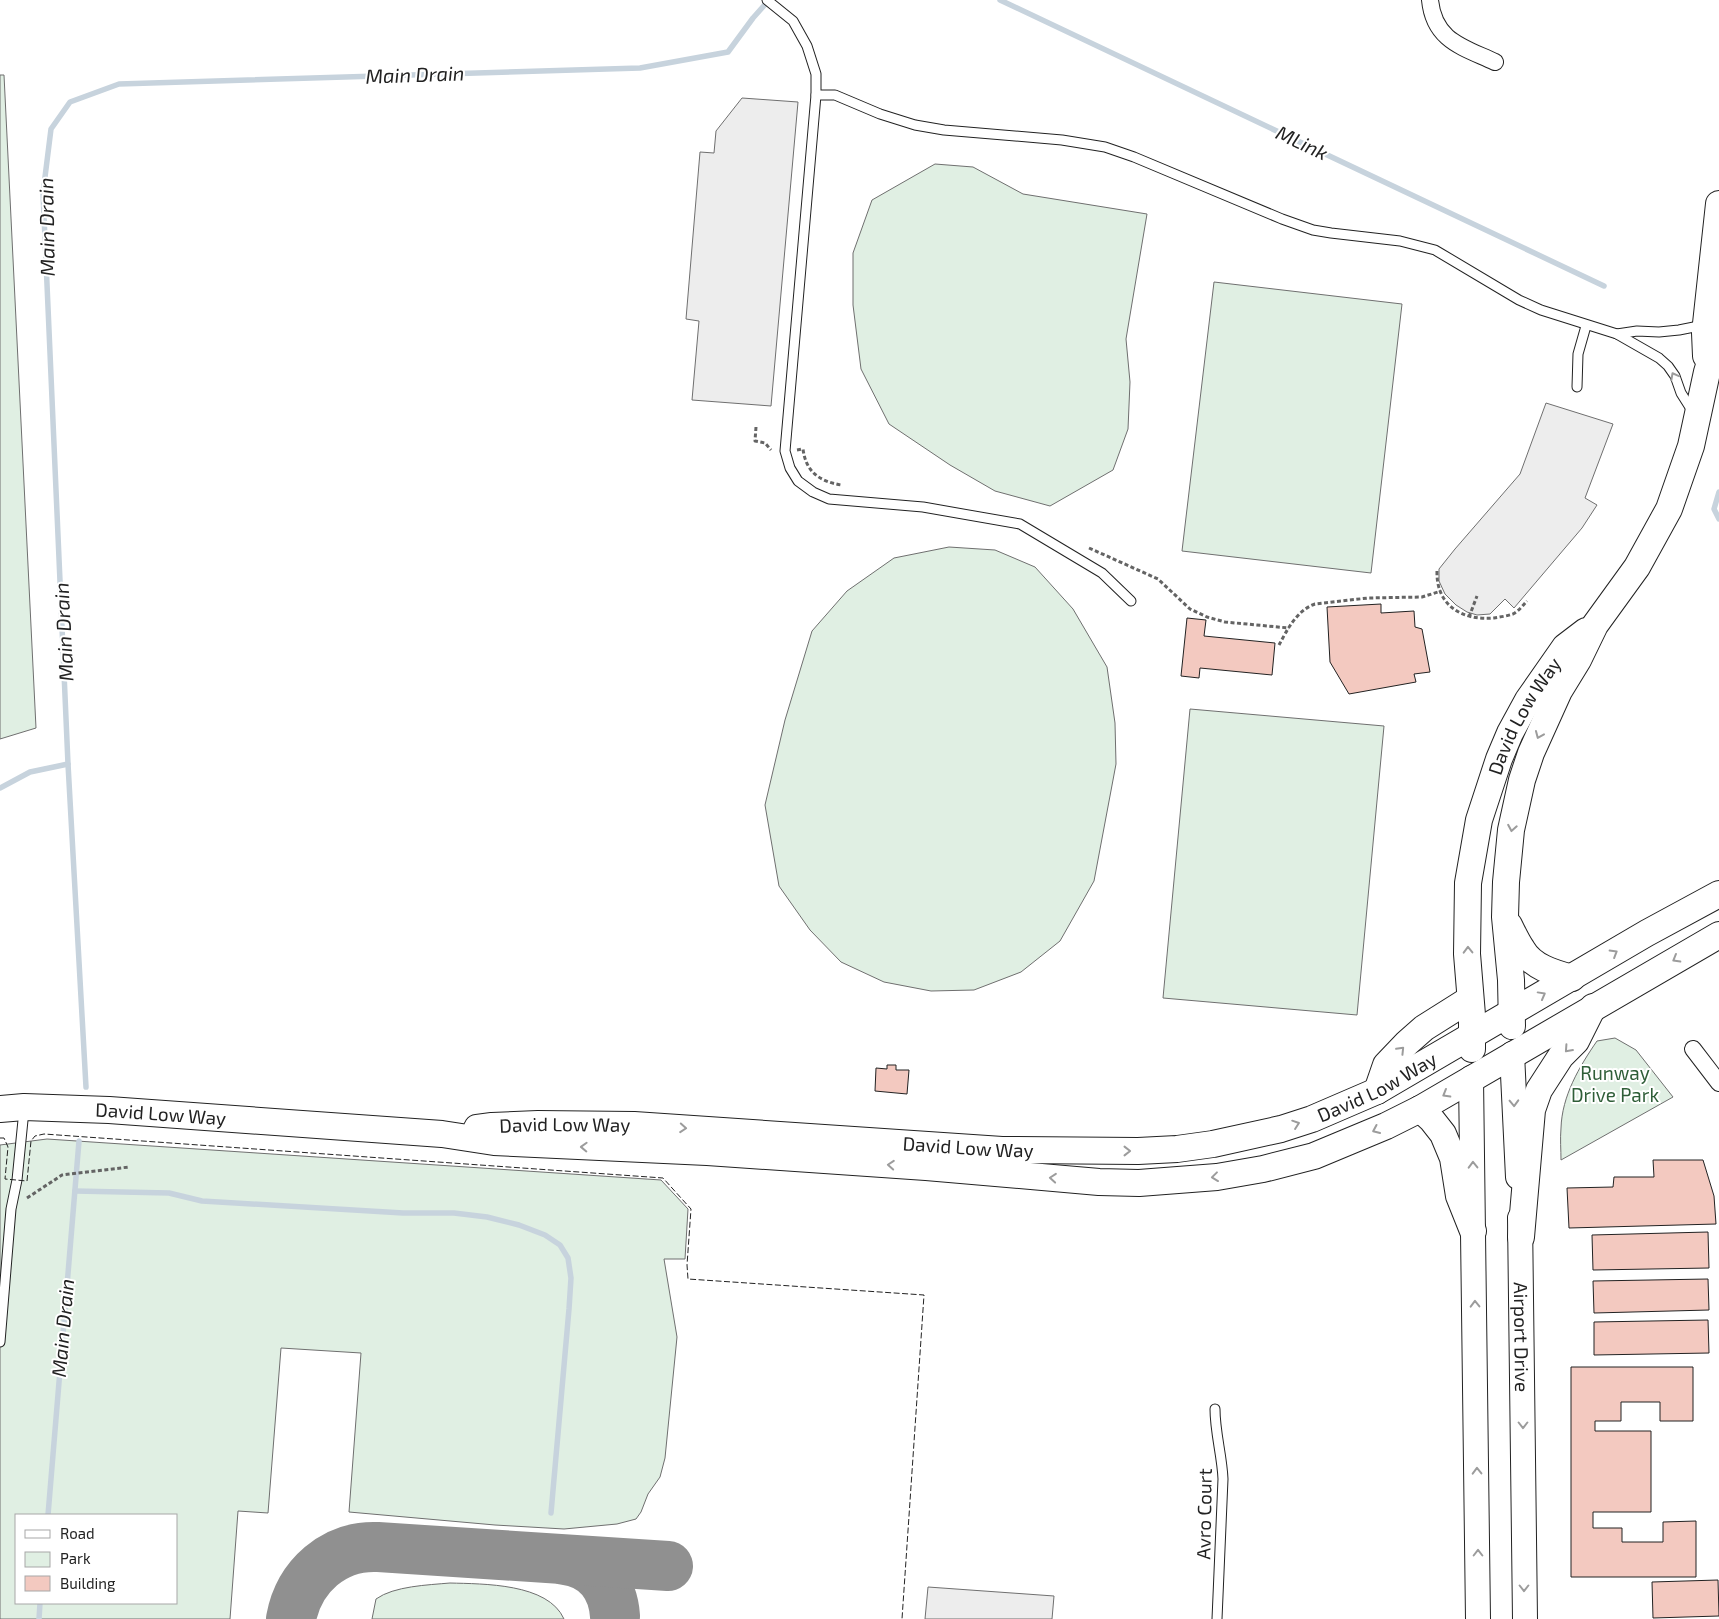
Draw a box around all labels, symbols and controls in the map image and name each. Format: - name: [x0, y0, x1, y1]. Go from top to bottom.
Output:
- water label: Main Drain: [365, 60, 465, 88]
- water label: MLink: [1273, 120, 1332, 165]
- water label: Main Drain: [33, 177, 59, 277]
- one-way arrow: [1670, 372, 1680, 381]
- water label: Main Drain: [48, 582, 78, 682]
- street label: David Low Way: [1483, 653, 1565, 778]
- one-way arrow: [1534, 730, 1545, 739]
- one-way arrow: [1507, 824, 1518, 832]
- one-way arrow: [1462, 946, 1473, 954]
- one-way arrow: [1608, 949, 1617, 959]
- one-way arrow: [1673, 952, 1682, 962]
- one-way arrow: [1537, 991, 1546, 1001]
- one-way arrow: [1565, 1043, 1574, 1052]
- one-way arrow: [1395, 1046, 1404, 1055]
- street label: David Low Way: [1314, 1047, 1440, 1126]
- park label: Runway Drive Park: [1571, 1061, 1659, 1106]
- one-way arrow: [1442, 1087, 1451, 1097]
- street label: David Low Way: [95, 1098, 227, 1129]
- one-way arrow: [1509, 1099, 1519, 1107]
- street label: David Low Way: [499, 1112, 630, 1137]
- one-way arrow: [1291, 1120, 1299, 1130]
- one-way arrow: [679, 1122, 687, 1133]
- one-way arrow: [1372, 1124, 1381, 1135]
- street label: David Low Way: [902, 1131, 1034, 1161]
- one-way arrow: [580, 1142, 588, 1153]
- one-way arrow: [1124, 1146, 1131, 1156]
- one-way arrow: [886, 1160, 894, 1171]
- one-way arrow: [1467, 1161, 1478, 1169]
- one-way arrow: [1210, 1171, 1218, 1182]
- one-way arrow: [1048, 1173, 1056, 1184]
- water label: Main Drain: [46, 1278, 78, 1378]
- street label: Airport Drive: [1510, 1282, 1534, 1392]
- one-way arrow: [1469, 1300, 1480, 1308]
- one-way arrow: [1518, 1422, 1528, 1430]
- one-way arrow: [1472, 1467, 1482, 1474]
- street label: Avro Court: [1191, 1468, 1216, 1560]
- legend: [15, 1514, 178, 1604]
- text: Road: [60, 1524, 95, 1542]
- text: Park: [60, 1549, 91, 1567]
- one-way arrow: [1473, 1549, 1483, 1556]
- text: Building: [60, 1574, 116, 1592]
- one-way arrow: [1519, 1584, 1529, 1592]

